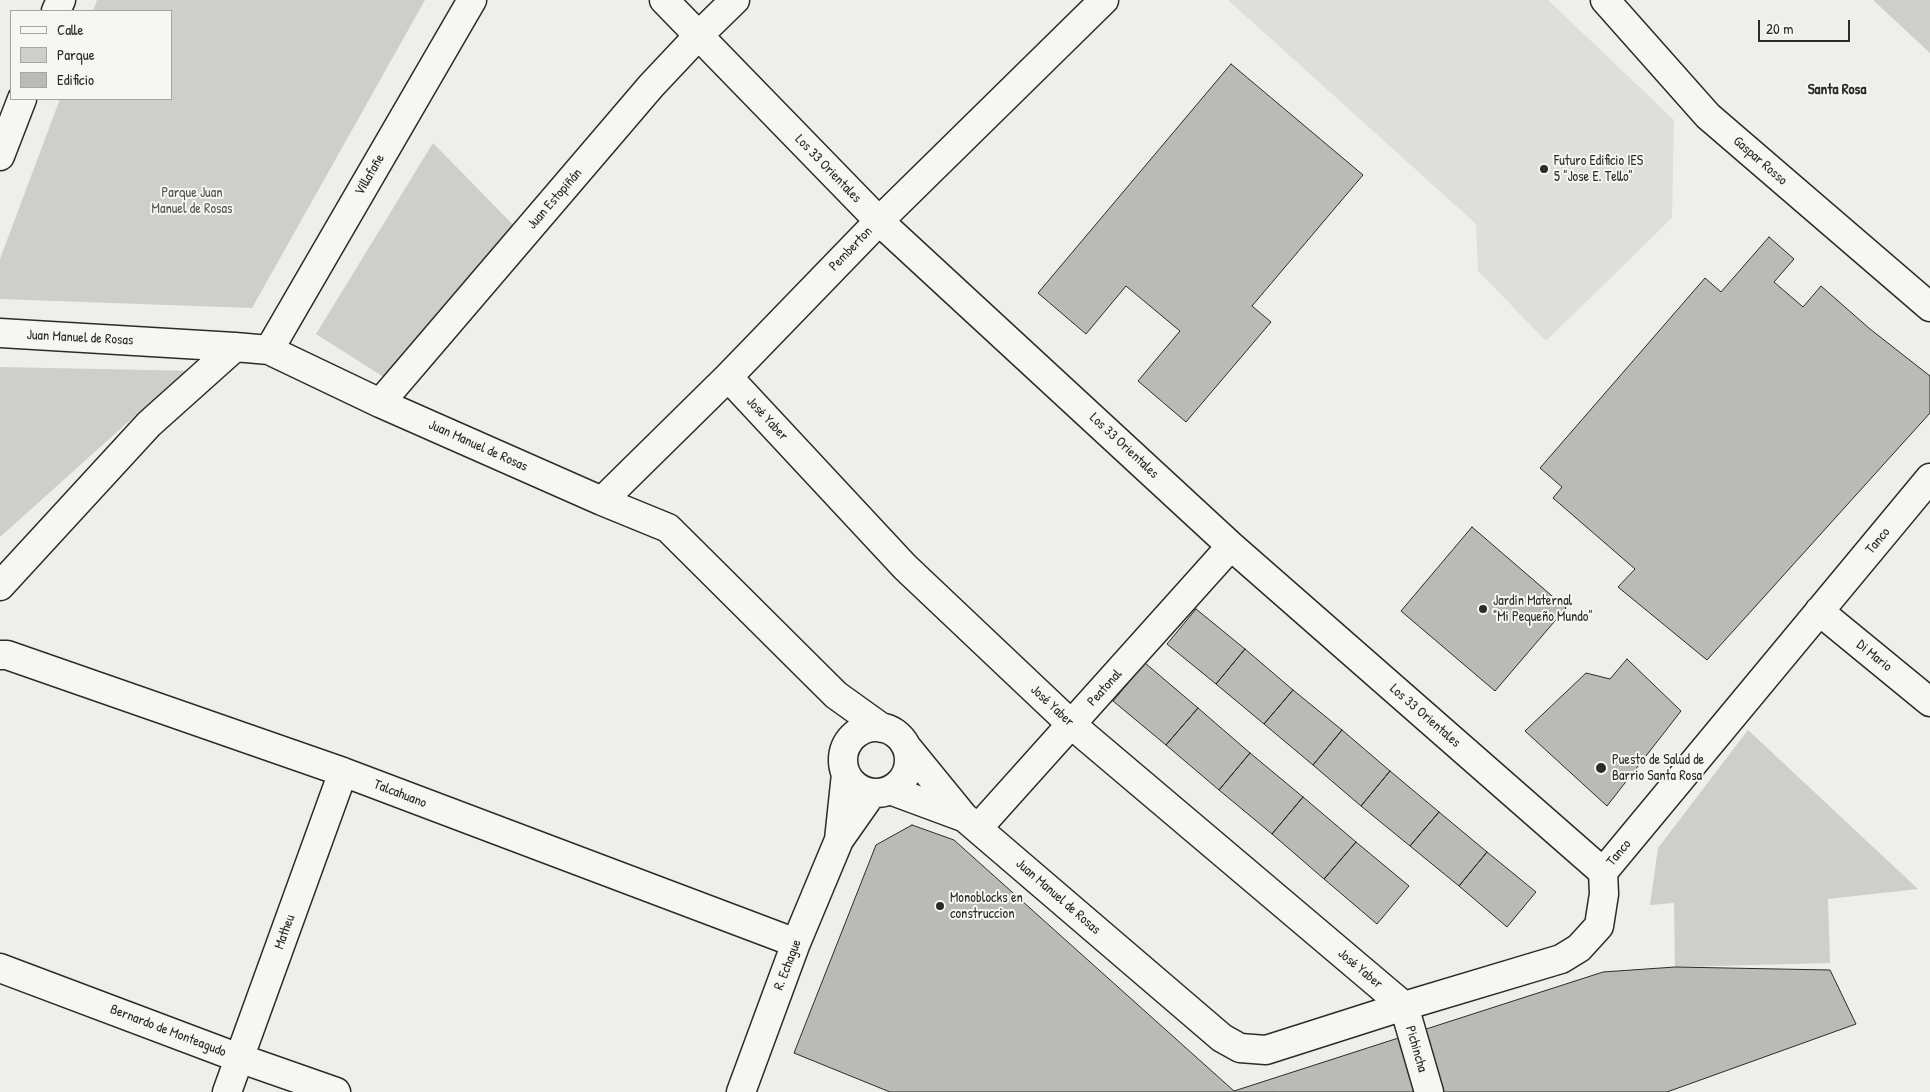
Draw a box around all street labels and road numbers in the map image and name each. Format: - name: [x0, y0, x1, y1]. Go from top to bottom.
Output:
- street label: Los 33 Orientales: [791, 131, 865, 207]
- street label: Gaspar Rosso: [1730, 133, 1790, 189]
- street label: Villafañe: [351, 151, 389, 199]
- street label: Juan Estopiñán: [524, 165, 586, 233]
- street label: Pemberton: [826, 223, 876, 275]
- street label: Juan Manuel de Rosas: [26, 327, 134, 349]
- street label: José Yaber: [743, 394, 791, 444]
- street label: Los 33 Orientales: [1086, 410, 1162, 482]
- street label: Juan Manuel de Rosas: [426, 417, 530, 475]
- street label: Tanco: [1862, 524, 1894, 558]
- street label: Di Mario: [1853, 637, 1895, 675]
- street label: Peatonal: [1084, 666, 1126, 710]
- street label: Los 33 Orientales: [1386, 681, 1464, 751]
- street label: José Yaber: [1027, 682, 1077, 730]
- street label: Talcahuano: [371, 776, 429, 812]
- street label: Tanco: [1603, 836, 1635, 870]
- street label: Juan Manuel de Rosas: [1012, 856, 1104, 938]
- street label: Matheu: [271, 912, 299, 952]
- street label: R. Echague: [771, 937, 805, 993]
- street label: José Yaber: [1334, 945, 1386, 993]
- street label: Bernardo de Monteagudo: [108, 1001, 228, 1061]
- street label: Pichincha: [1401, 1024, 1431, 1074]

